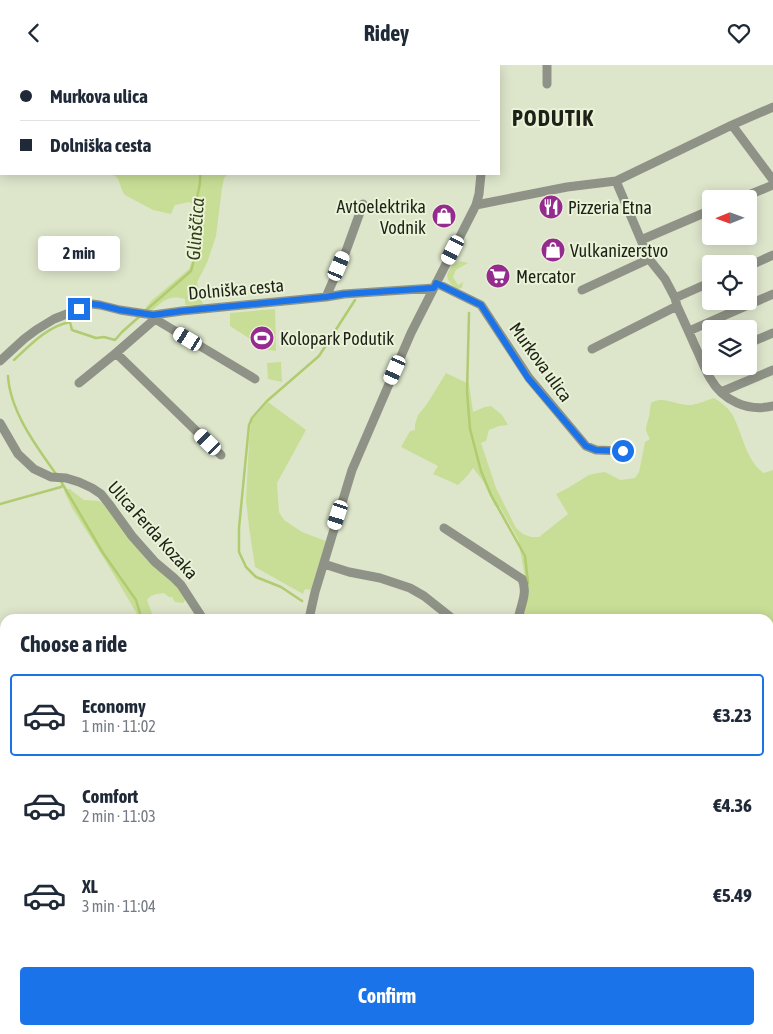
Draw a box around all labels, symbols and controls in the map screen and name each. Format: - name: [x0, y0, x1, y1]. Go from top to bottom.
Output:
- icon: back: [20, 19, 48, 47]
- icon: heart: [725, 19, 753, 47]
- text: Ridey: [364, 20, 409, 46]
- text: Murkova ulica: [50, 85, 148, 107]
- district label: PODUTIK: [512, 105, 594, 131]
- text: Dolniška cesta: [50, 134, 151, 156]
- north arrow: [702, 190, 758, 245]
- map controls: [702, 190, 757, 375]
- restaurant icon: Pizzeria Etna: [538, 194, 564, 220]
- place label: Avtoelektrika Vodnik: [337, 196, 426, 238]
- water label: Glinščica: [182, 197, 208, 261]
- place label: Pizzeria Etna: [568, 197, 652, 218]
- shop icon: Avtoelektrika Vodnik: [431, 203, 457, 229]
- car: [439, 233, 466, 267]
- callout: 2 min: [38, 237, 120, 271]
- shop icon: Vulkanizerstvo: [540, 237, 566, 263]
- place label: Vulkanizerstvo: [570, 240, 668, 261]
- text: 2 min: [63, 244, 95, 262]
- car: [326, 249, 351, 283]
- button: locate: [702, 255, 757, 310]
- supermarket icon: Mercator: [485, 263, 511, 289]
- place label: Mercator: [516, 266, 576, 287]
- street label: Dolniška cesta: [187, 274, 285, 304]
- route end: [68, 298, 90, 320]
- street label: Murkova ulica: [505, 318, 577, 406]
- button: layers: [702, 320, 757, 375]
- car: [171, 325, 204, 353]
- sports icon: Kolopark Podutik: [249, 325, 275, 351]
- place label: Kolopark Podutik: [280, 328, 394, 349]
- car: [382, 353, 407, 387]
- car: [191, 426, 224, 458]
- route start: [612, 440, 634, 462]
- street label: Ulica Ferda Kozaka: [103, 477, 203, 583]
- car: [326, 498, 349, 532]
- text: Choose a ride: [20, 631, 127, 657]
- icon: car: [22, 693, 67, 738]
- text: Economy: [82, 695, 146, 717]
- text: €3.23: [713, 704, 752, 726]
- text: 1 min · 11:02: [82, 717, 156, 735]
- icon: car: [22, 783, 67, 828]
- text: Comfort: [82, 785, 138, 807]
- text: €4.36: [713, 794, 752, 816]
- text: 2 min · 11:03: [82, 807, 156, 825]
- icon: car: [22, 873, 67, 918]
- text: XL: [82, 875, 98, 897]
- text: €5.49: [713, 884, 752, 906]
- text: 3 min · 11:04: [82, 897, 156, 915]
- button: Confirm: [20, 967, 754, 1025]

